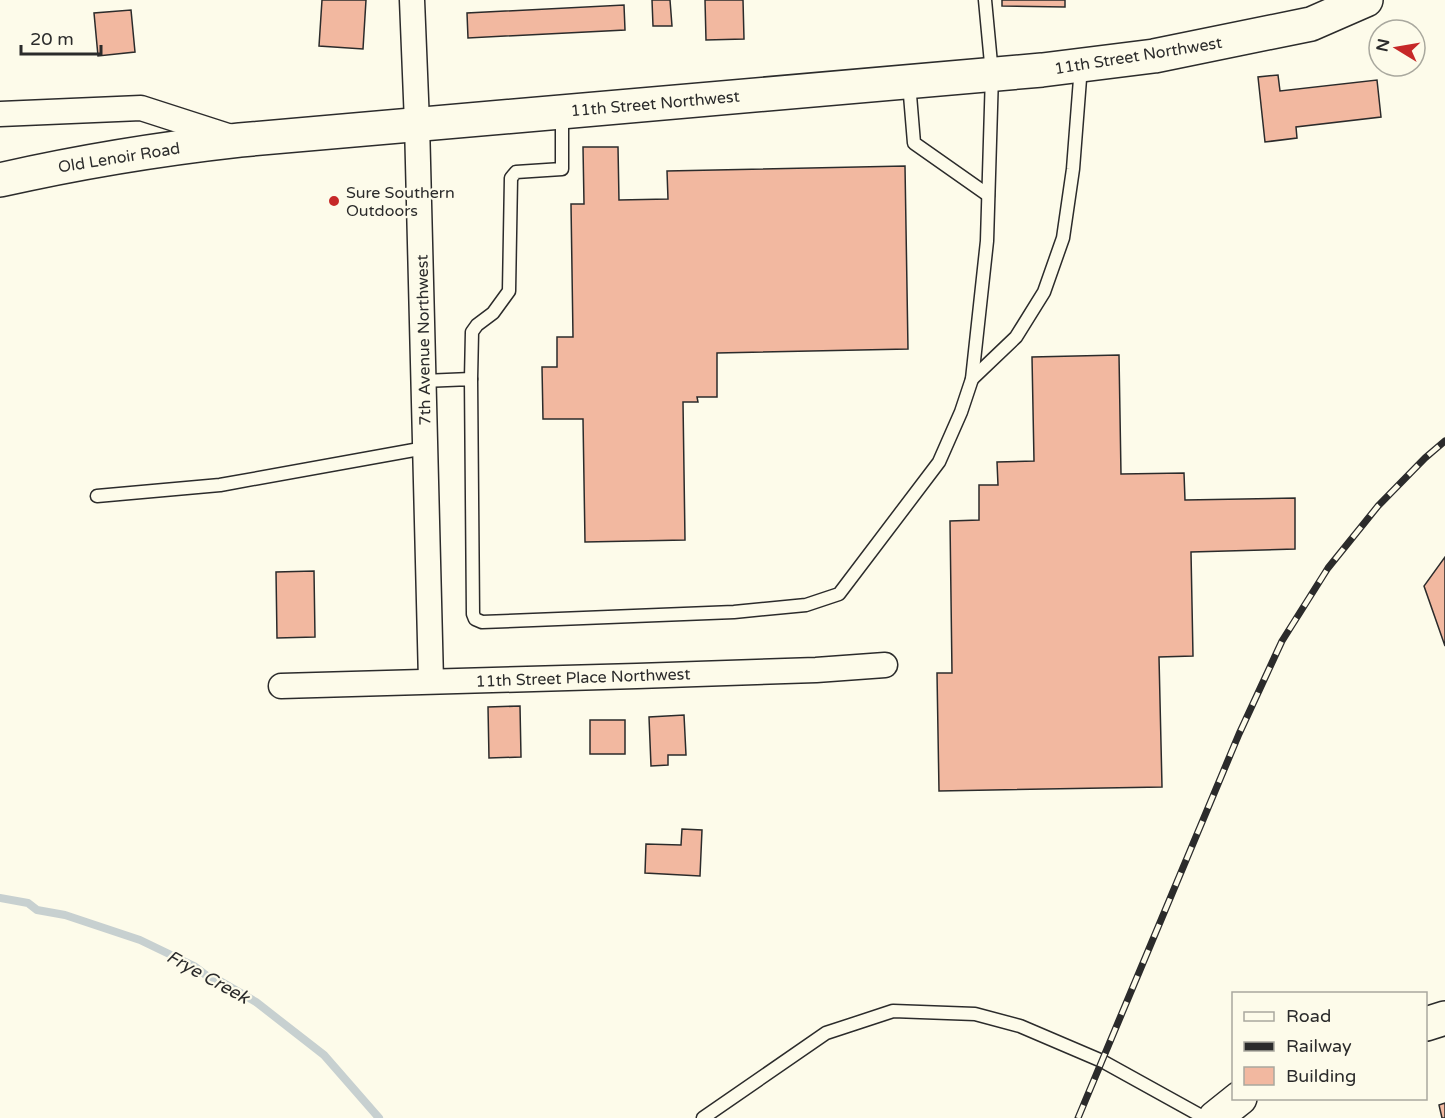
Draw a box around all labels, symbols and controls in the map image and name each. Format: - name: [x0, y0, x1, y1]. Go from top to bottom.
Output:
- scale bar: [21, 18, 100, 56]
- north arrow: [1367, 18, 1427, 78]
- text: 20 m: [30, 28, 74, 50]
- street label: 11th Street Northwest: [1053, 33, 1223, 79]
- text: N: [1372, 37, 1394, 54]
- street label: 11th Street Northwest: [570, 87, 740, 121]
- street label: Old Lenoir Road: [57, 138, 182, 178]
- place label: Sure Southern Outdoors: [346, 183, 455, 221]
- marker: Sure Southern Outdoors: [327, 194, 341, 208]
- street label: 7th Avenue Northwest: [413, 254, 435, 426]
- street label: 11th Street Place Northwest: [475, 664, 691, 692]
- water label: Frye Creek: [163, 945, 254, 1009]
- legend: [1232, 992, 1427, 1100]
- text: Road: [1286, 1005, 1331, 1027]
- text: Railway: [1286, 1035, 1352, 1057]
- text: Building: [1286, 1065, 1356, 1087]

